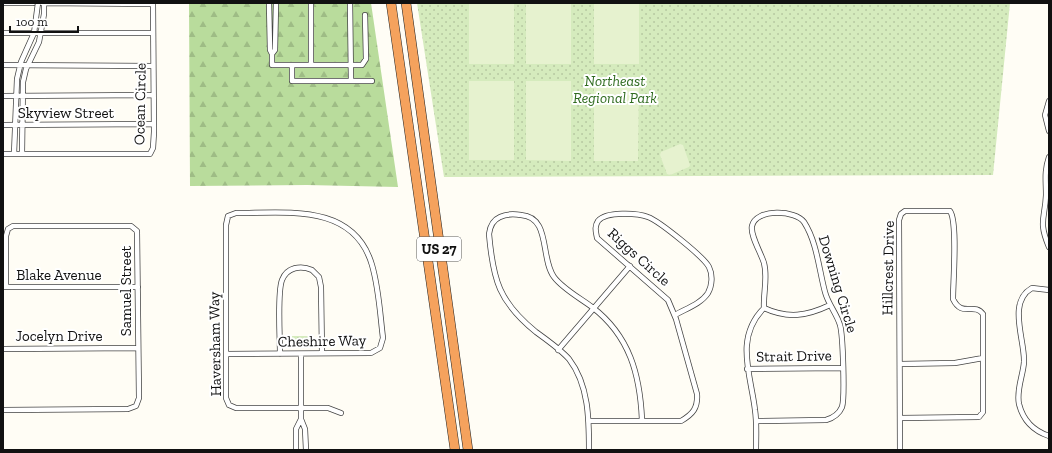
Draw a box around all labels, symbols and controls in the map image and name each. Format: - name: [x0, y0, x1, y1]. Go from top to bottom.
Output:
- scale bar: [10, 8, 78, 34]
- text: 100 m: [16, 15, 48, 29]
- street label: Ocean Circle: [130, 63, 150, 145]
- park label: Northeast Regional Park: [573, 72, 657, 107]
- street label: Skyview Street: [18, 104, 115, 122]
- street label: Hillcrest Drive: [878, 221, 898, 315]
- street label: Riggs Circle: [604, 224, 674, 290]
- street label: Downing Circle: [815, 233, 861, 335]
- road number: US 27: [417, 237, 461, 261]
- street label: Samuel Street: [117, 245, 135, 336]
- street label: Blake Avenue: [16, 266, 102, 284]
- street label: Haversham Way: [205, 291, 225, 397]
- street label: Jocelyn Drive: [16, 327, 102, 345]
- street label: Cheshire Way: [278, 331, 367, 351]
- street label: Strait Drive: [756, 346, 832, 366]

